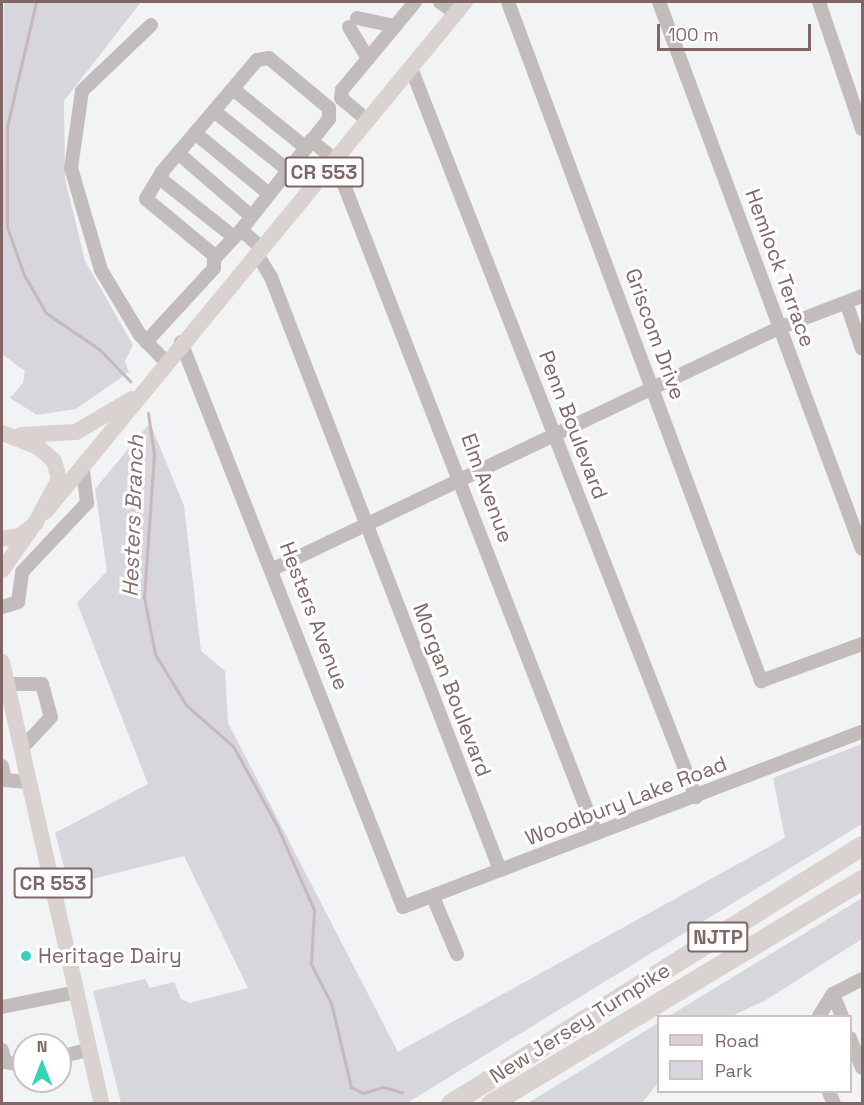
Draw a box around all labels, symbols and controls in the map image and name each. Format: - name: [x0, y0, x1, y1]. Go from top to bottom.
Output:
- scale bar: [660, 12, 814, 50]
- text: 100 m: [668, 23, 719, 46]
- road number: CR 553: [284, 155, 364, 189]
- street label: Hemlock Terrace: [740, 185, 820, 351]
- street label: Griscom Drive: [620, 265, 690, 403]
- street label: Penn Boulevard: [533, 347, 613, 503]
- street label: Elm Avenue: [456, 430, 518, 546]
- water label: Hesters Branch: [117, 435, 149, 597]
- street label: Hesters Avenue: [274, 538, 354, 694]
- street label: Morgan Boulevard: [407, 600, 497, 780]
- street label: Woodbury Lake Road: [522, 751, 730, 851]
- road number: CR 553: [13, 866, 94, 900]
- road number: NJTP: [686, 920, 750, 954]
- place label: Heritage Dairy: [38, 943, 182, 969]
- marker: Heritage Dairy: [19, 949, 33, 963]
- street label: New Jersey Turnpike: [485, 957, 675, 1089]
- legend: [657, 1015, 852, 1093]
- text: Road: [715, 1029, 759, 1052]
- north arrow: [12, 1033, 72, 1093]
- text: N: [37, 1036, 47, 1057]
- text: Park: [715, 1059, 752, 1082]

